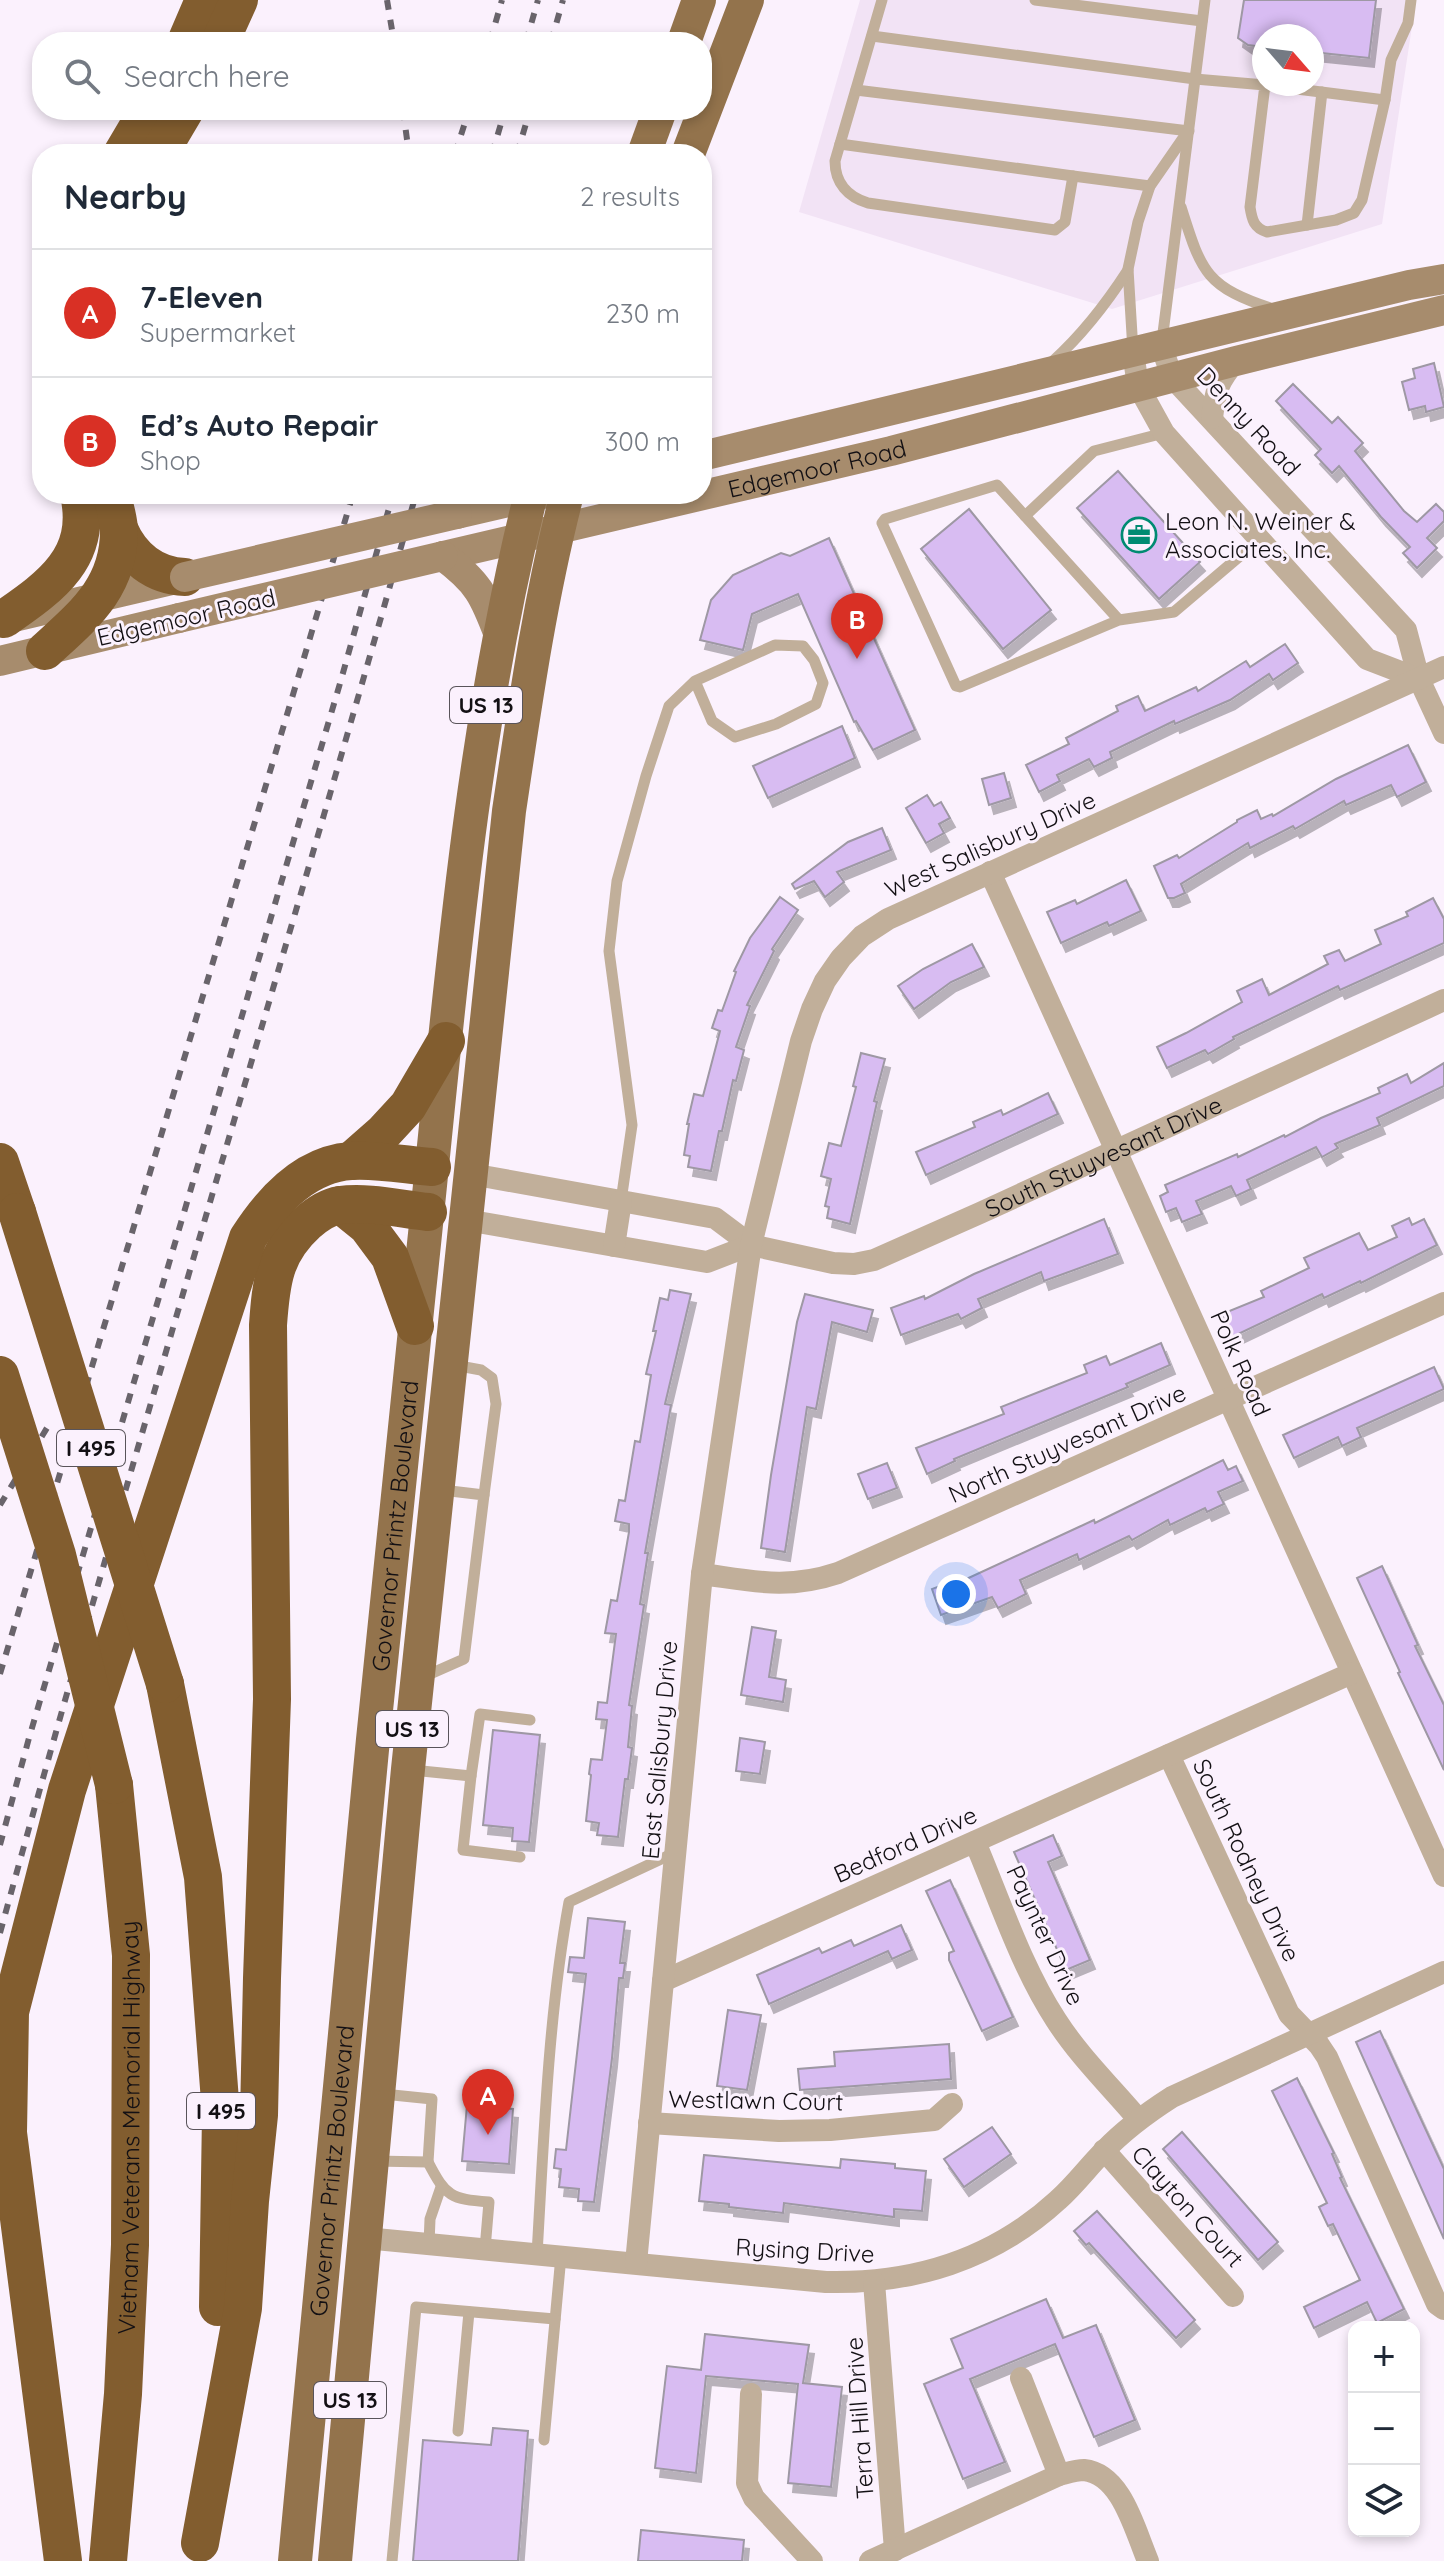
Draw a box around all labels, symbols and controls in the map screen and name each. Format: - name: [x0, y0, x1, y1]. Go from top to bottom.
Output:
- north arrow: [1252, 24, 1324, 96]
- search box: [32, 32, 712, 120]
- icon: search: [60, 54, 104, 98]
- text: Search here: [124, 57, 290, 95]
- text: Nearby: [64, 175, 187, 218]
- text: 2 results: [580, 180, 680, 213]
- text: 7-Eleven: [140, 278, 263, 316]
- text: A: [82, 297, 98, 330]
- text: 230 m: [606, 297, 680, 330]
- text: Supermarket: [140, 316, 296, 349]
- street label: Denny Road: [1191, 360, 1307, 482]
- text: Ed’s Auto Repair: [140, 406, 379, 444]
- text: B: [81, 425, 99, 458]
- text: 300 m: [605, 425, 680, 458]
- street label: Edgemoor Road: [725, 433, 909, 504]
- text: Shop: [140, 444, 201, 477]
- place label: Leon N. Weiner & Associates, Inc.: [1165, 506, 1356, 564]
- office icon: Leon N. Weiner & Associates, Inc.: [1120, 516, 1158, 554]
- street label: Edgemoor Road: [94, 582, 278, 652]
- pin: B: [831, 593, 883, 659]
- road number: US 13: [450, 687, 522, 723]
- street label: West Salisbury Drive: [880, 784, 1100, 904]
- street label: South Stuyvesant Drive: [980, 1089, 1227, 1224]
- street label: Polk Road: [1204, 1305, 1278, 1421]
- street label: North Stuyvesant Drive: [944, 1377, 1190, 1509]
- street label: Governor Printz Boulevard: [365, 1379, 424, 1673]
- road number: I 495: [57, 1430, 125, 1466]
- your location: [936, 1574, 976, 1614]
- street label: East Salisbury Drive: [634, 1639, 684, 1861]
- road number: US 13: [376, 1711, 448, 1747]
- street label: South Rodney Drive: [1187, 1754, 1307, 1966]
- street label: Bedford Drive: [829, 1799, 981, 1889]
- street label: Paynter Drive: [1000, 1860, 1092, 2010]
- street label: Vietnam Veterans Memorial Highway: [111, 1920, 146, 2335]
- street label: Governor Printz Boulevard: [303, 2024, 360, 2318]
- pin: A: [462, 2069, 514, 2135]
- street label: Westlawn Court: [668, 2083, 844, 2117]
- road number: I 495: [187, 2093, 255, 2129]
- street label: Clayton Court: [1125, 2139, 1251, 2273]
- street label: Rysing Drive: [735, 2231, 875, 2269]
- map controls: [1348, 2321, 1420, 2537]
- button: +: [1348, 2321, 1420, 2393]
- street label: Terra Hill Drive: [838, 2336, 880, 2500]
- road number: US 13: [314, 2382, 386, 2418]
- button: −: [1348, 2393, 1420, 2465]
- button: layers: [1348, 2465, 1420, 2537]

